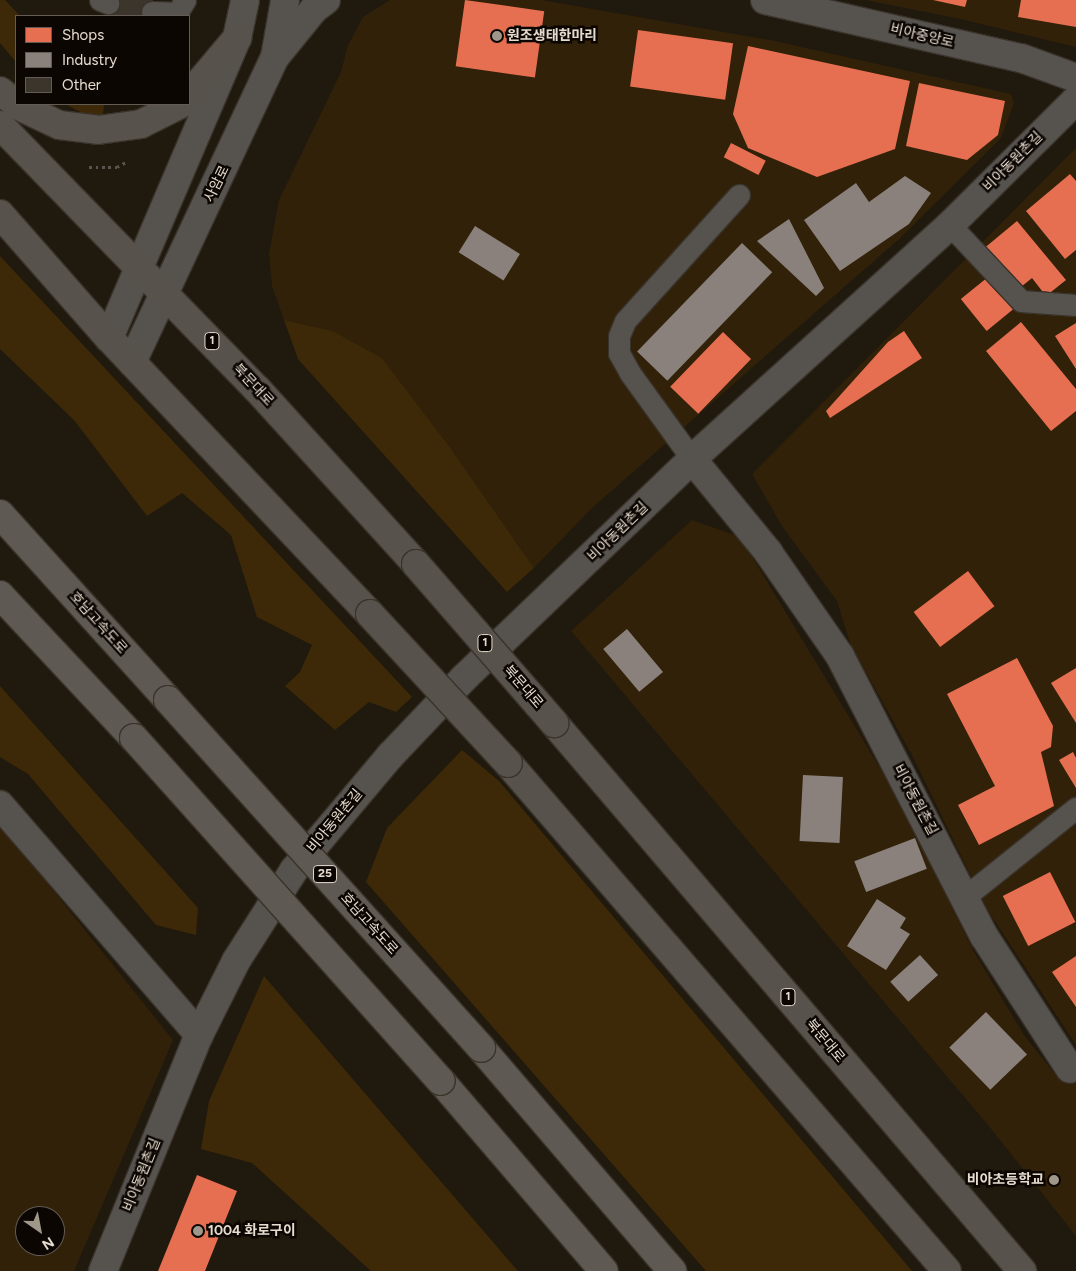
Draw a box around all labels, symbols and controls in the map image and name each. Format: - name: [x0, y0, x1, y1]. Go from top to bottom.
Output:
- legend: [15, 15, 190, 105]
- street label: 비아중앙로: [889, 21, 955, 51]
- text: Shops: [62, 26, 104, 44]
- place label: 원조생태한마리: [507, 28, 597, 44]
- marker: 원조생태한마리: [491, 30, 503, 42]
- text: Industry: [62, 51, 117, 69]
- text: Other: [62, 76, 101, 94]
- street label: 비아동원촌길: [980, 129, 1046, 195]
- street label: 사암로: [201, 163, 233, 205]
- road number: 1: [203, 332, 221, 351]
- street label: 북문대로: [229, 360, 277, 410]
- street label: 비아동원촌길: [584, 499, 652, 565]
- street label: 호남고속도로: [66, 589, 130, 657]
- road number: 1: [476, 634, 494, 652]
- street label: 북문대로: [500, 662, 546, 712]
- street label: 비아동원촌길: [889, 762, 941, 838]
- street label: 비아동원촌길: [304, 786, 366, 856]
- road number: 25: [312, 864, 338, 884]
- street label: 호남고속도로: [337, 890, 401, 958]
- road number: 1: [779, 988, 797, 1006]
- street label: 북문대로: [802, 1016, 848, 1066]
- street label: 비아동원촌길: [120, 1136, 164, 1214]
- place label: 비아초등학교: [967, 1172, 1044, 1188]
- marker: 비아초등학교: [1048, 1174, 1060, 1186]
- north arrow: [15, 1206, 65, 1256]
- place label: 1004 화로구이: [208, 1223, 296, 1239]
- marker: 1004 화로구이: [192, 1225, 204, 1237]
- text: N: [39, 1233, 57, 1253]

